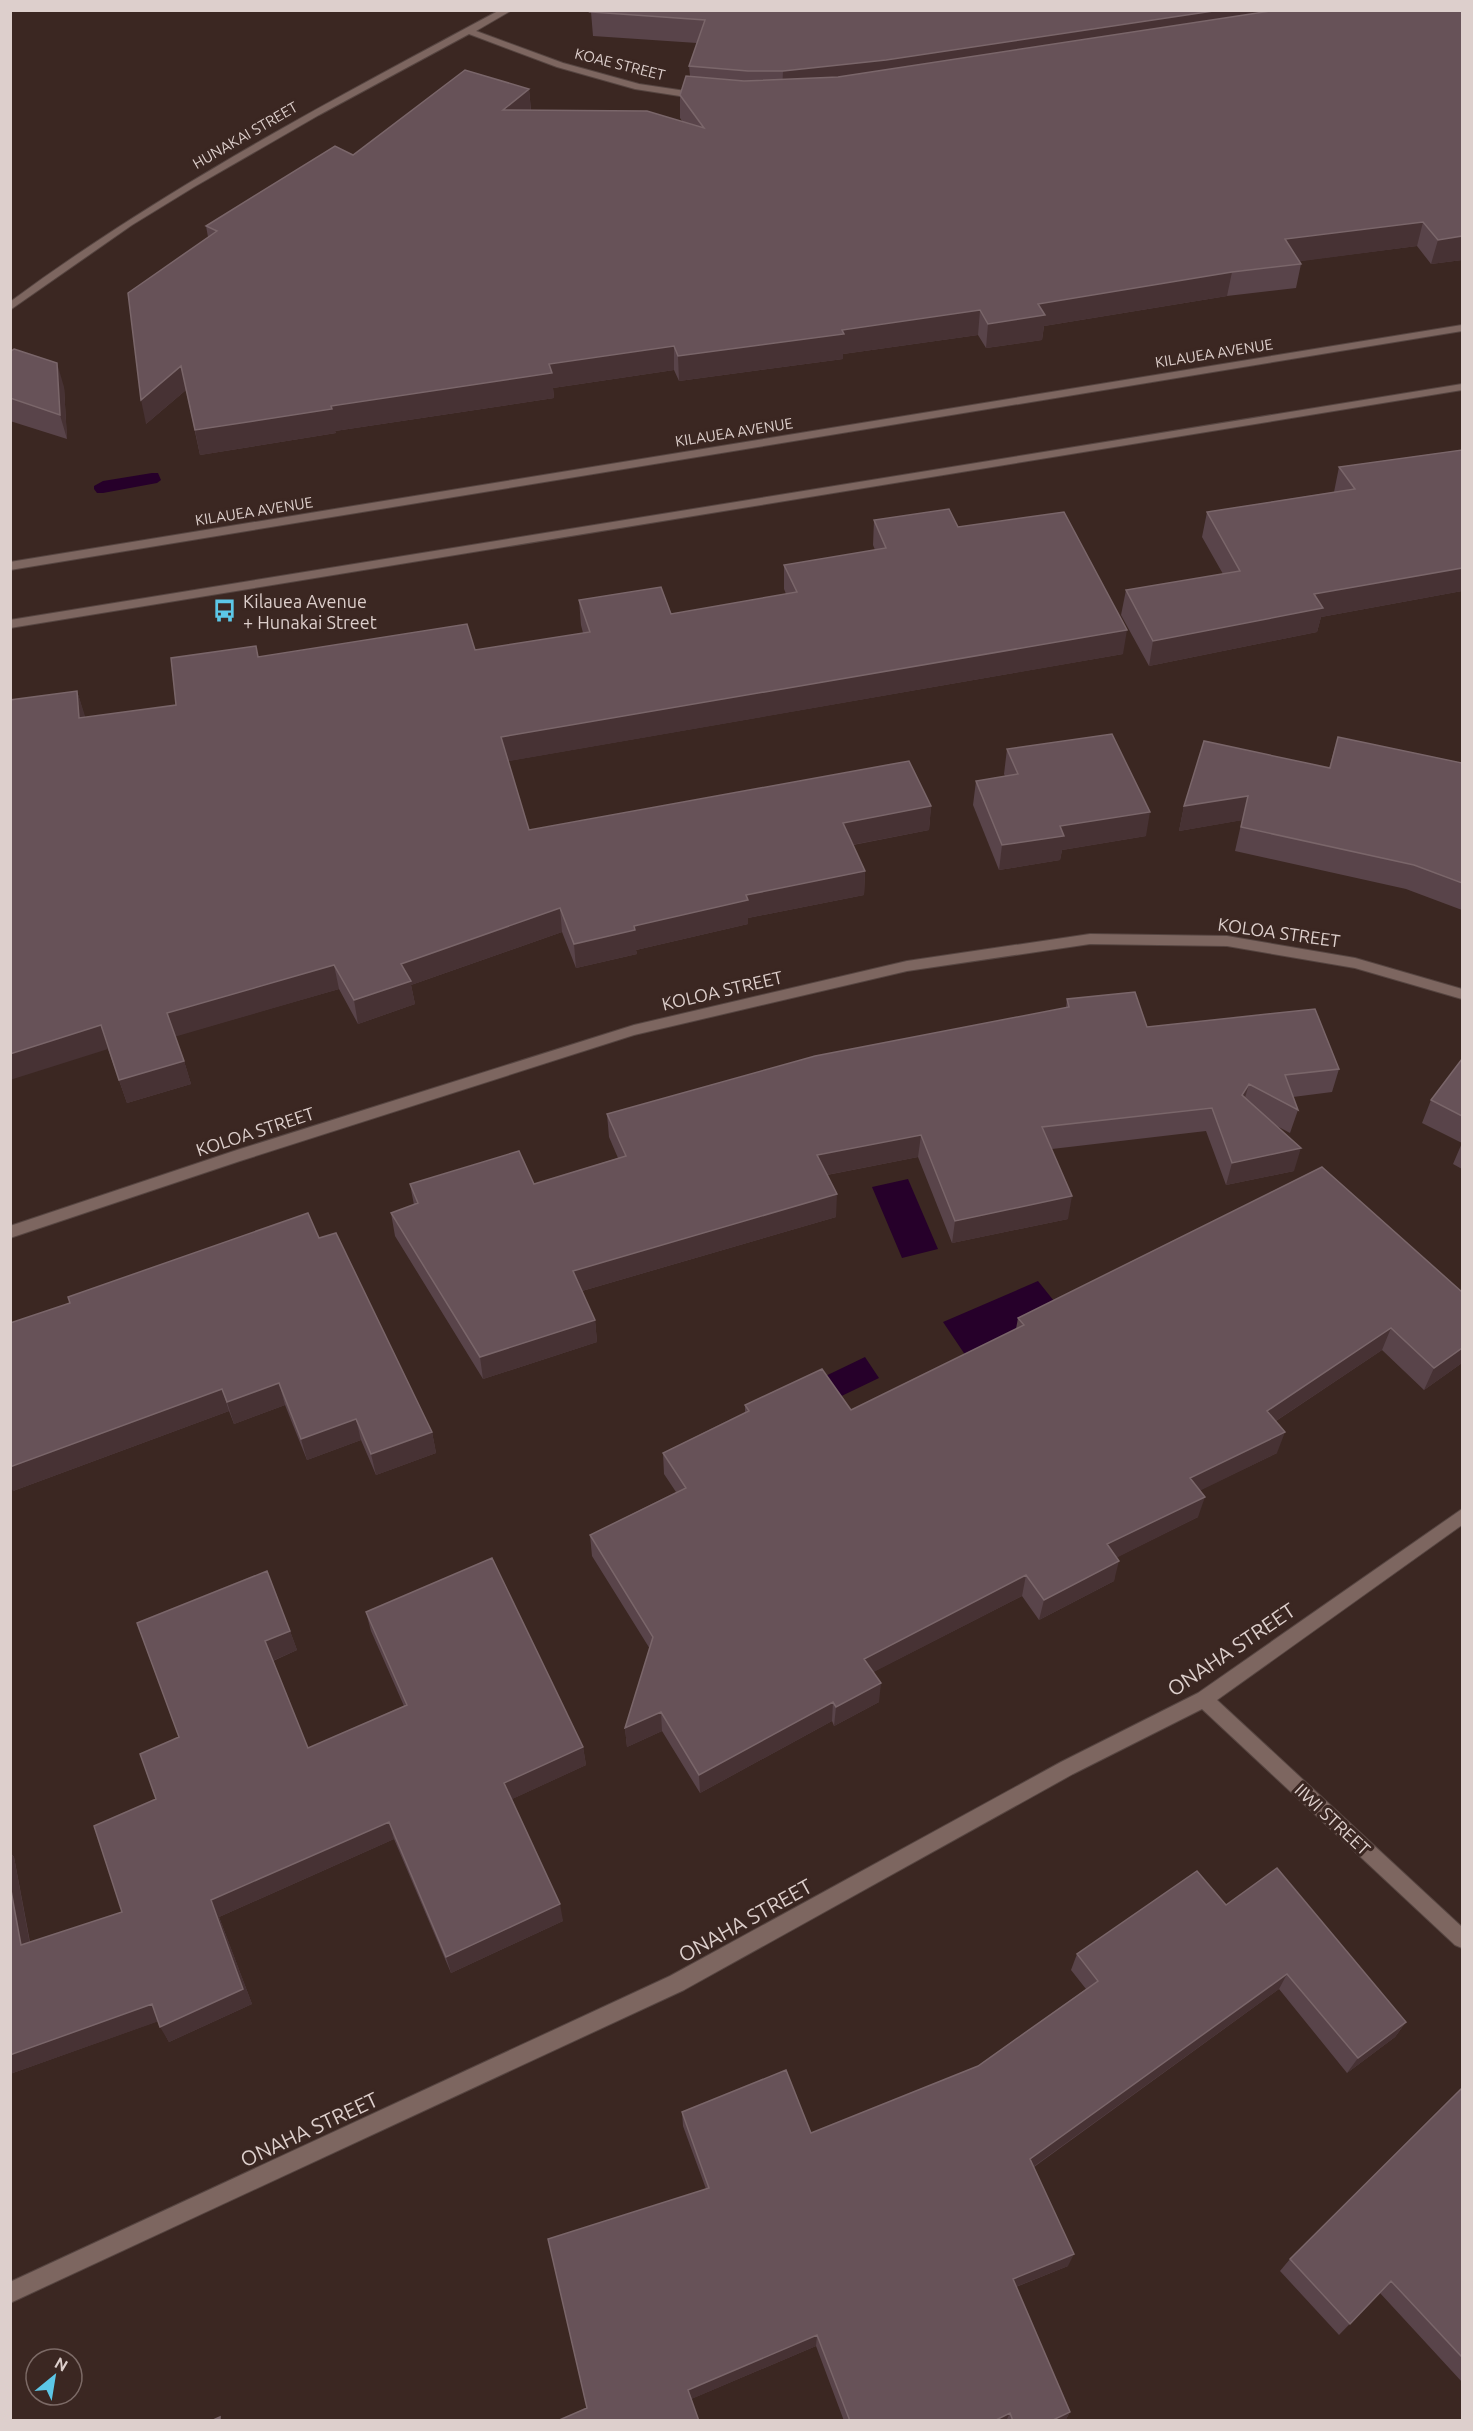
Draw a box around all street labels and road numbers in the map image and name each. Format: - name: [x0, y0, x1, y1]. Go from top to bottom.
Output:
- street label: KOAE STREET: [573, 45, 668, 84]
- street label: HUNAKAI STREET: [189, 98, 301, 172]
- street label: KILAUEA AVENUE: [1154, 335, 1274, 371]
- street label: KILAUEA AVENUE: [674, 414, 794, 450]
- street label: KILAUEA AVENUE: [194, 493, 314, 529]
- street label: KOLOA STREET: [1216, 914, 1342, 950]
- street label: KOLOA STREET: [660, 966, 784, 1014]
- street label: KOLOA STREET: [193, 1102, 317, 1160]
- street label: ONAHA STREET: [1163, 1597, 1300, 1701]
- street label: IIWI STREET: [1291, 1779, 1375, 1859]
- street label: ONAHA STREET: [674, 1873, 816, 1967]
- street label: ONAHA STREET: [236, 2086, 382, 2171]

